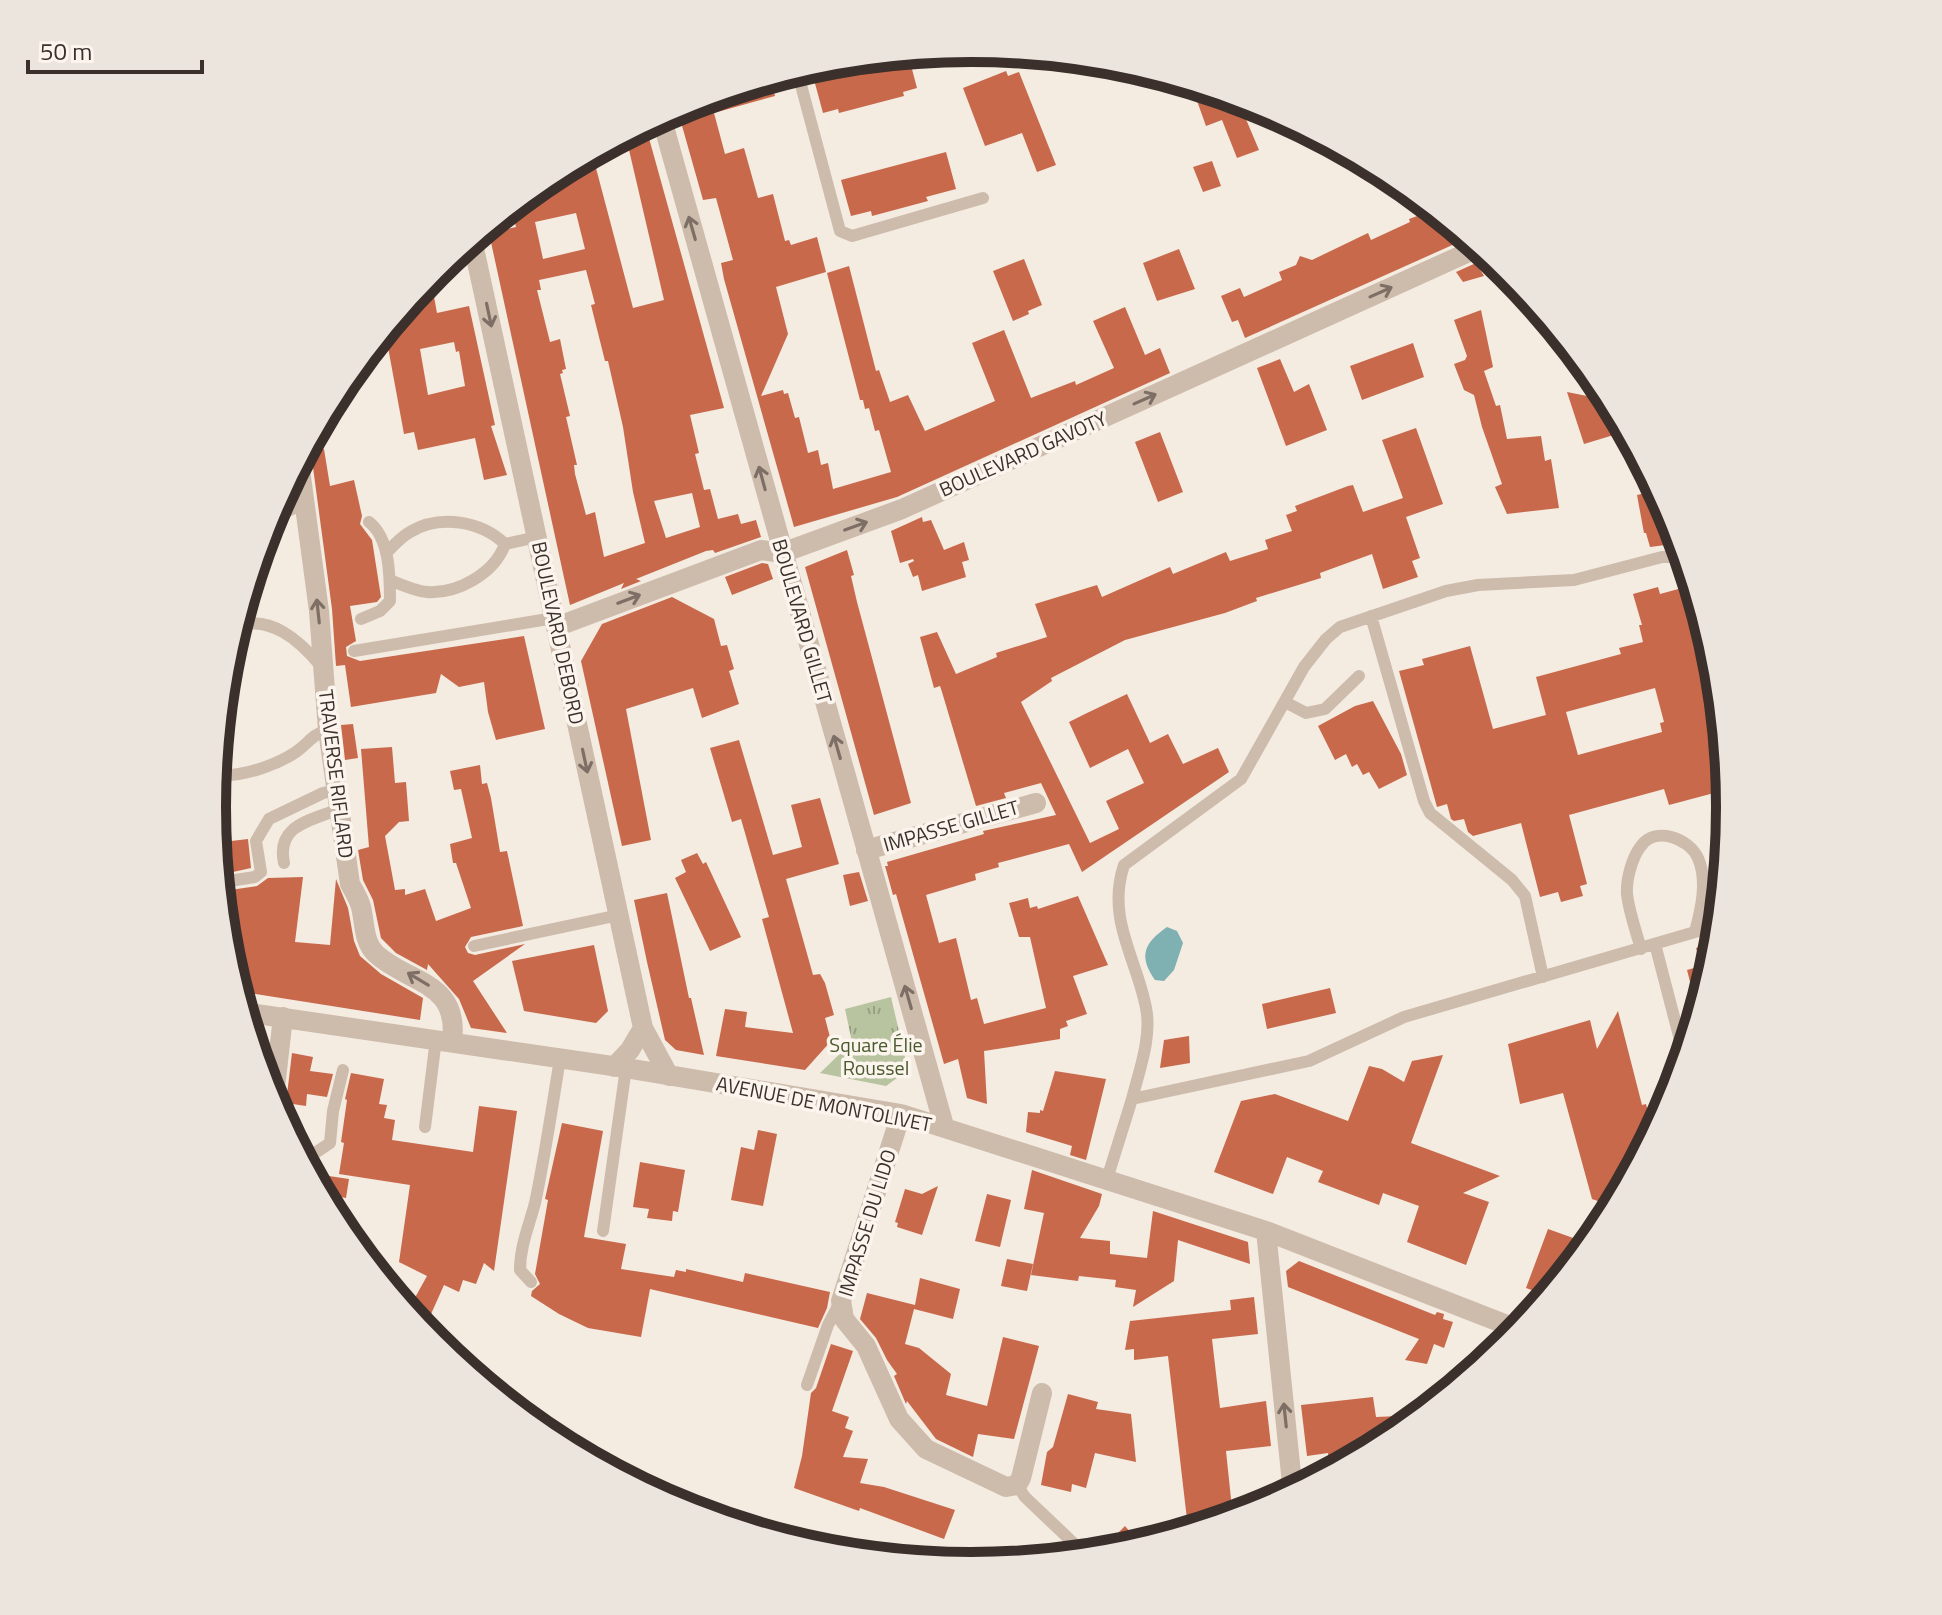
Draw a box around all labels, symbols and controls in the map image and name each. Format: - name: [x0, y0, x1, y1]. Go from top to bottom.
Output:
- scale bar: [28, 24, 202, 74]
- text: 50 m: [40, 33, 92, 69]
- one-way arrow: [684, 215, 699, 241]
- one-way arrow: [1369, 283, 1393, 298]
- one-way arrow: [482, 302, 497, 328]
- one-way arrow: [1132, 391, 1156, 406]
- street label: BOULEVARD GAVOTY: [934, 403, 1112, 504]
- one-way arrow: [753, 466, 768, 492]
- one-way arrow: [843, 518, 867, 532]
- street label: BOULEVARD GILLET: [764, 535, 841, 707]
- street label: BOULEVARD DEBORD: [524, 539, 593, 727]
- one-way arrow: [616, 591, 641, 606]
- one-way arrow: [311, 598, 326, 625]
- street label: TRAVERSE RIFLARD: [311, 688, 362, 860]
- one-way arrow: [829, 735, 843, 760]
- one-way arrow: [578, 748, 593, 773]
- street label: IMPASSE GILLET: [879, 791, 1023, 860]
- one-way arrow: [407, 971, 430, 987]
- one-way arrow: [900, 985, 915, 1011]
- park label: Square Élie Roussel: [829, 1029, 923, 1083]
- street label: AVENUE DE MONTOLIVET: [714, 1067, 935, 1140]
- street label: IMPASSE DU LIDO: [829, 1145, 904, 1300]
- one-way arrow: [1277, 1402, 1292, 1429]

